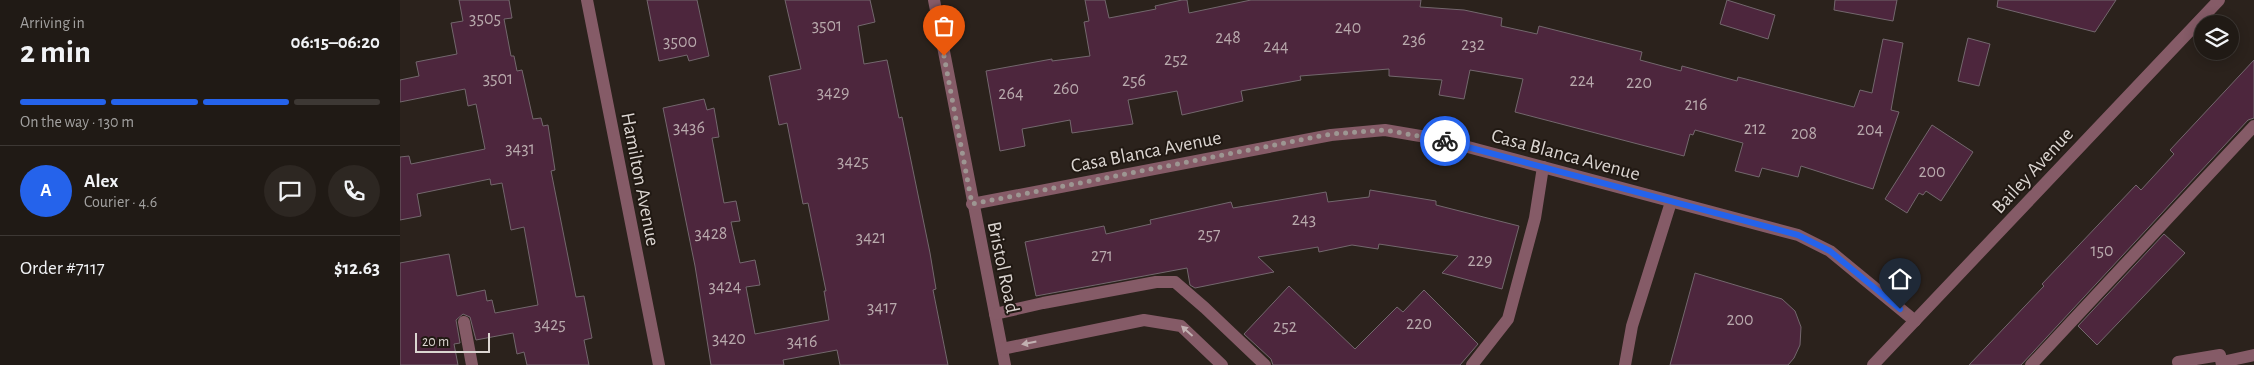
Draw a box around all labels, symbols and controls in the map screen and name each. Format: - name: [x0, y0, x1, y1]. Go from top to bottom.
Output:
- pin: [923, 5, 965, 56]
- house number: 3505: [469, 10, 501, 28]
- icon: bag: [930, 12, 958, 40]
- text: Arriving in: [20, 15, 85, 31]
- map controls: [2194, 15, 2239, 60]
- button: layers: [2194, 15, 2239, 60]
- house number: 3501: [812, 17, 842, 35]
- house number: 240: [1335, 19, 1361, 37]
- house number: 248: [1215, 29, 1241, 47]
- house number: 236: [1402, 31, 1426, 49]
- text: 06:15–06:20: [290, 33, 380, 52]
- house number: 3500: [663, 33, 697, 51]
- text: 2 min: [20, 36, 91, 68]
- house number: 232: [1461, 36, 1485, 54]
- house number: 244: [1263, 38, 1289, 56]
- house number: 252: [1164, 51, 1188, 69]
- house number: 3501: [483, 70, 513, 88]
- house number: 256: [1122, 72, 1146, 90]
- house number: 224: [1569, 72, 1595, 90]
- house number: 220: [1626, 74, 1652, 92]
- house number: 260: [1053, 80, 1079, 98]
- house number: 3429: [817, 84, 849, 102]
- house number: 264: [998, 85, 1024, 103]
- house number: 216: [1685, 96, 1707, 114]
- street label: Hamilton Avenue: [617, 111, 663, 248]
- text: On the way · 130 m: [20, 114, 134, 130]
- courier: [1420, 116, 1470, 166]
- house number: 3436: [673, 119, 705, 137]
- house number: 212: [1744, 120, 1766, 138]
- house number: 204: [1857, 121, 1884, 139]
- street label: Bailey Avenue: [1988, 124, 2077, 217]
- house number: 208: [1791, 125, 1817, 143]
- street label: Casa Blanca Avenue: [1489, 126, 1642, 184]
- icon: bike: [1431, 127, 1459, 155]
- street label: Casa Blanca Avenue: [1069, 128, 1223, 176]
- house number: 3431: [505, 140, 535, 158]
- house number: 3425: [837, 153, 869, 171]
- house number: 200: [1918, 163, 1946, 181]
- button: chat: [264, 165, 316, 217]
- button: phone: [328, 165, 380, 217]
- text: Alex: [84, 172, 118, 191]
- text: A: [40, 181, 52, 200]
- text: Courier · 4.6: [84, 194, 157, 210]
- house number: 243: [1292, 211, 1316, 229]
- street label: Bristol Road: [984, 220, 1022, 315]
- house number: 3428: [695, 225, 727, 243]
- house number: 257: [1197, 226, 1221, 244]
- house number: 3421: [856, 229, 886, 247]
- house number: 150: [2090, 242, 2114, 260]
- house number: 271: [1091, 247, 1113, 265]
- house number: 229: [1468, 252, 1492, 270]
- pin: [1879, 258, 1921, 309]
- text: Order #7117: [20, 259, 105, 278]
- text: $12.63: [334, 259, 380, 278]
- icon: home: [1886, 265, 1914, 293]
- house number: 3424: [709, 278, 742, 296]
- house number: 3417: [867, 299, 897, 317]
- house number: 200: [1726, 311, 1754, 329]
- house number: 220: [1406, 315, 1432, 333]
- house number: 3425: [534, 316, 566, 334]
- house number: 252: [1273, 318, 1297, 336]
- one-way arrow: [1180, 326, 1193, 337]
- scale bar: [415, 330, 490, 353]
- house number: 3420: [712, 330, 746, 348]
- house number: 3416: [787, 333, 817, 351]
- text: 20 m: [422, 335, 449, 349]
- one-way arrow: [1021, 340, 1037, 348]

